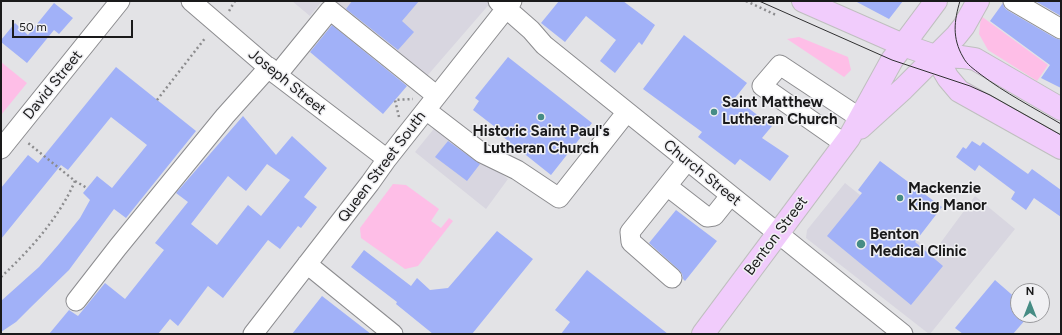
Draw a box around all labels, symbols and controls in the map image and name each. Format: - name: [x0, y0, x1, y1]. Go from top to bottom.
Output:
- scale bar: [14, 12, 135, 38]
- text: 50 m: [19, 20, 47, 34]
- street label: Joseph Street: [245, 45, 329, 119]
- street label: David Street: [20, 47, 86, 123]
- place label: Saint Matthew Lutheran Church: [722, 94, 838, 129]
- marker: Saint Matthew Lutheran Church: [709, 107, 719, 117]
- street label: Queen Street South: [334, 108, 430, 226]
- marker: Historic Saint Paul's Lutheran Church: [536, 112, 546, 122]
- place label: Historic Saint Paul's Lutheran Church: [472, 123, 610, 158]
- street label: Church Street: [659, 136, 745, 210]
- place label: Mackenzie King Manor: [908, 180, 987, 215]
- street label: Benton Street: [740, 193, 812, 279]
- marker: Mackenzie King Manor: [895, 193, 905, 203]
- place label: Benton Medical Clinic: [870, 226, 967, 261]
- marker: Benton Medical Clinic: [855, 238, 867, 250]
- north arrow: [1010, 283, 1050, 323]
- text: N: [1026, 285, 1034, 298]

